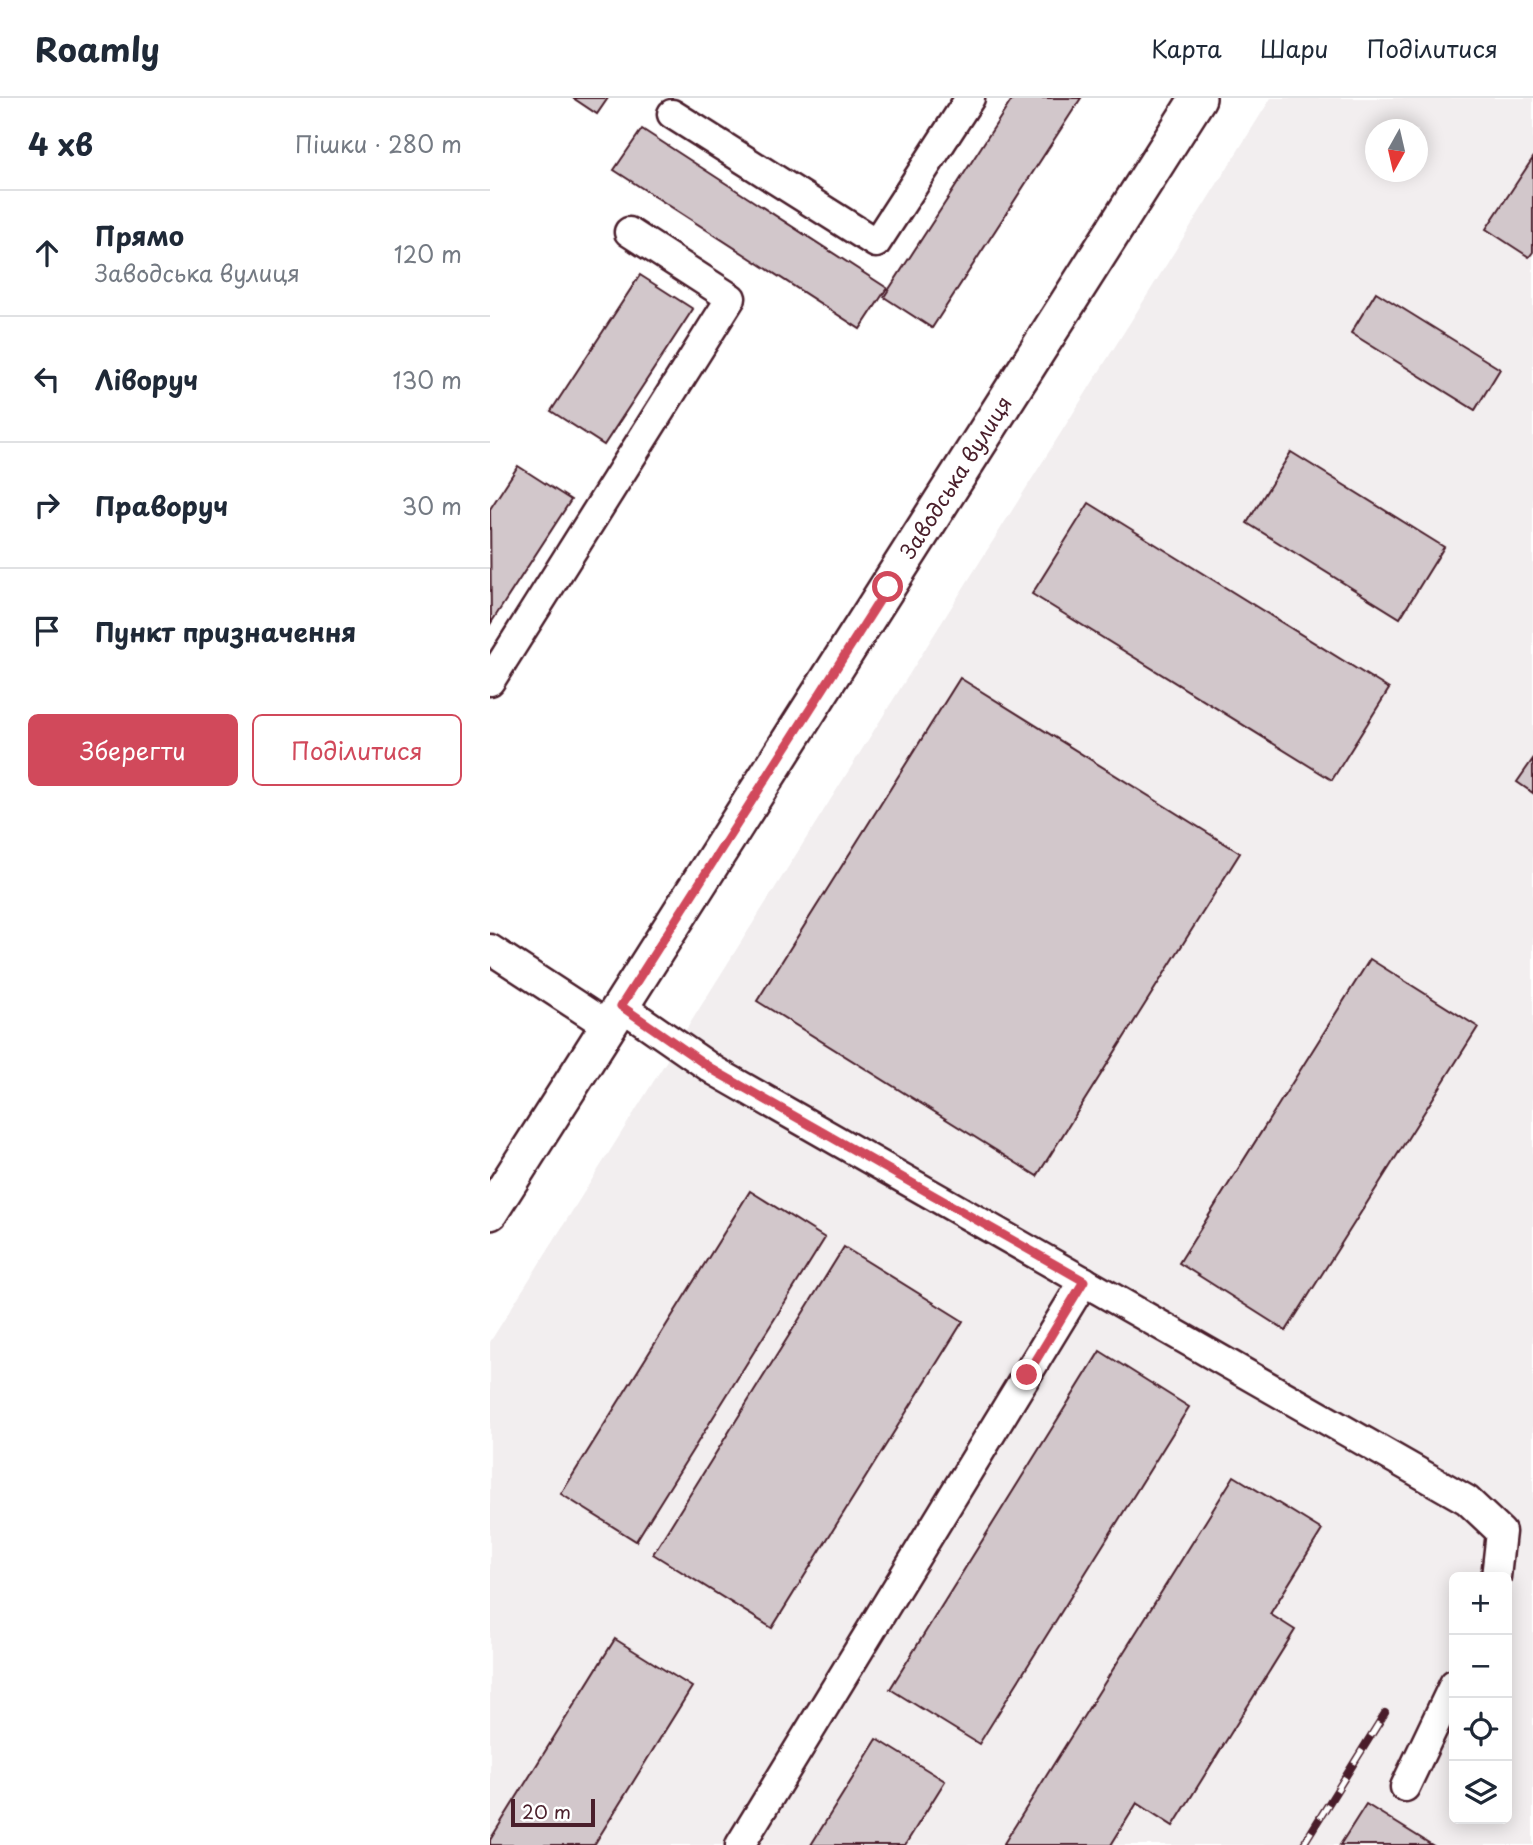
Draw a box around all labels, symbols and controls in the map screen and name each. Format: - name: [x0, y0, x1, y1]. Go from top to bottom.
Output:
- text: Roamly: [35, 23, 160, 73]
- text: Карта: [1151, 30, 1222, 66]
- text: Шари: [1260, 30, 1329, 66]
- text: Поділитися: [1367, 30, 1498, 66]
- north arrow: [1365, 119, 1428, 182]
- text: 4 хв: [28, 121, 93, 166]
- text: Пішки · 280 m: [295, 126, 462, 161]
- text: Прямо: [95, 216, 184, 255]
- icon: ahead: [28, 234, 66, 272]
- text: 120 m: [394, 236, 462, 271]
- text: Заводська вулиця: [95, 255, 300, 290]
- icon: left: [28, 360, 66, 398]
- text: Ліворуч: [95, 360, 198, 399]
- text: 130 m: [392, 362, 462, 397]
- street label: Заводська вулиця: [891, 389, 1019, 564]
- icon: right: [28, 486, 66, 524]
- text: Праворуч: [95, 486, 228, 525]
- text: 30 m: [401, 488, 462, 523]
- route start: [872, 571, 903, 602]
- icon: arrive: [28, 612, 66, 650]
- text: Пункт призначення: [95, 612, 356, 651]
- button: Зберегти: [28, 714, 238, 786]
- button: Поділитися: [252, 714, 462, 786]
- route end: [1011, 1359, 1042, 1390]
- map controls: [1449, 1572, 1512, 1824]
- button: +: [1449, 1572, 1512, 1635]
- button: −: [1449, 1635, 1512, 1698]
- button: locate: [1449, 1698, 1512, 1761]
- button: layers: [1449, 1761, 1512, 1824]
- scale bar: [511, 1796, 595, 1828]
- text: 20 m: [522, 1797, 571, 1825]

